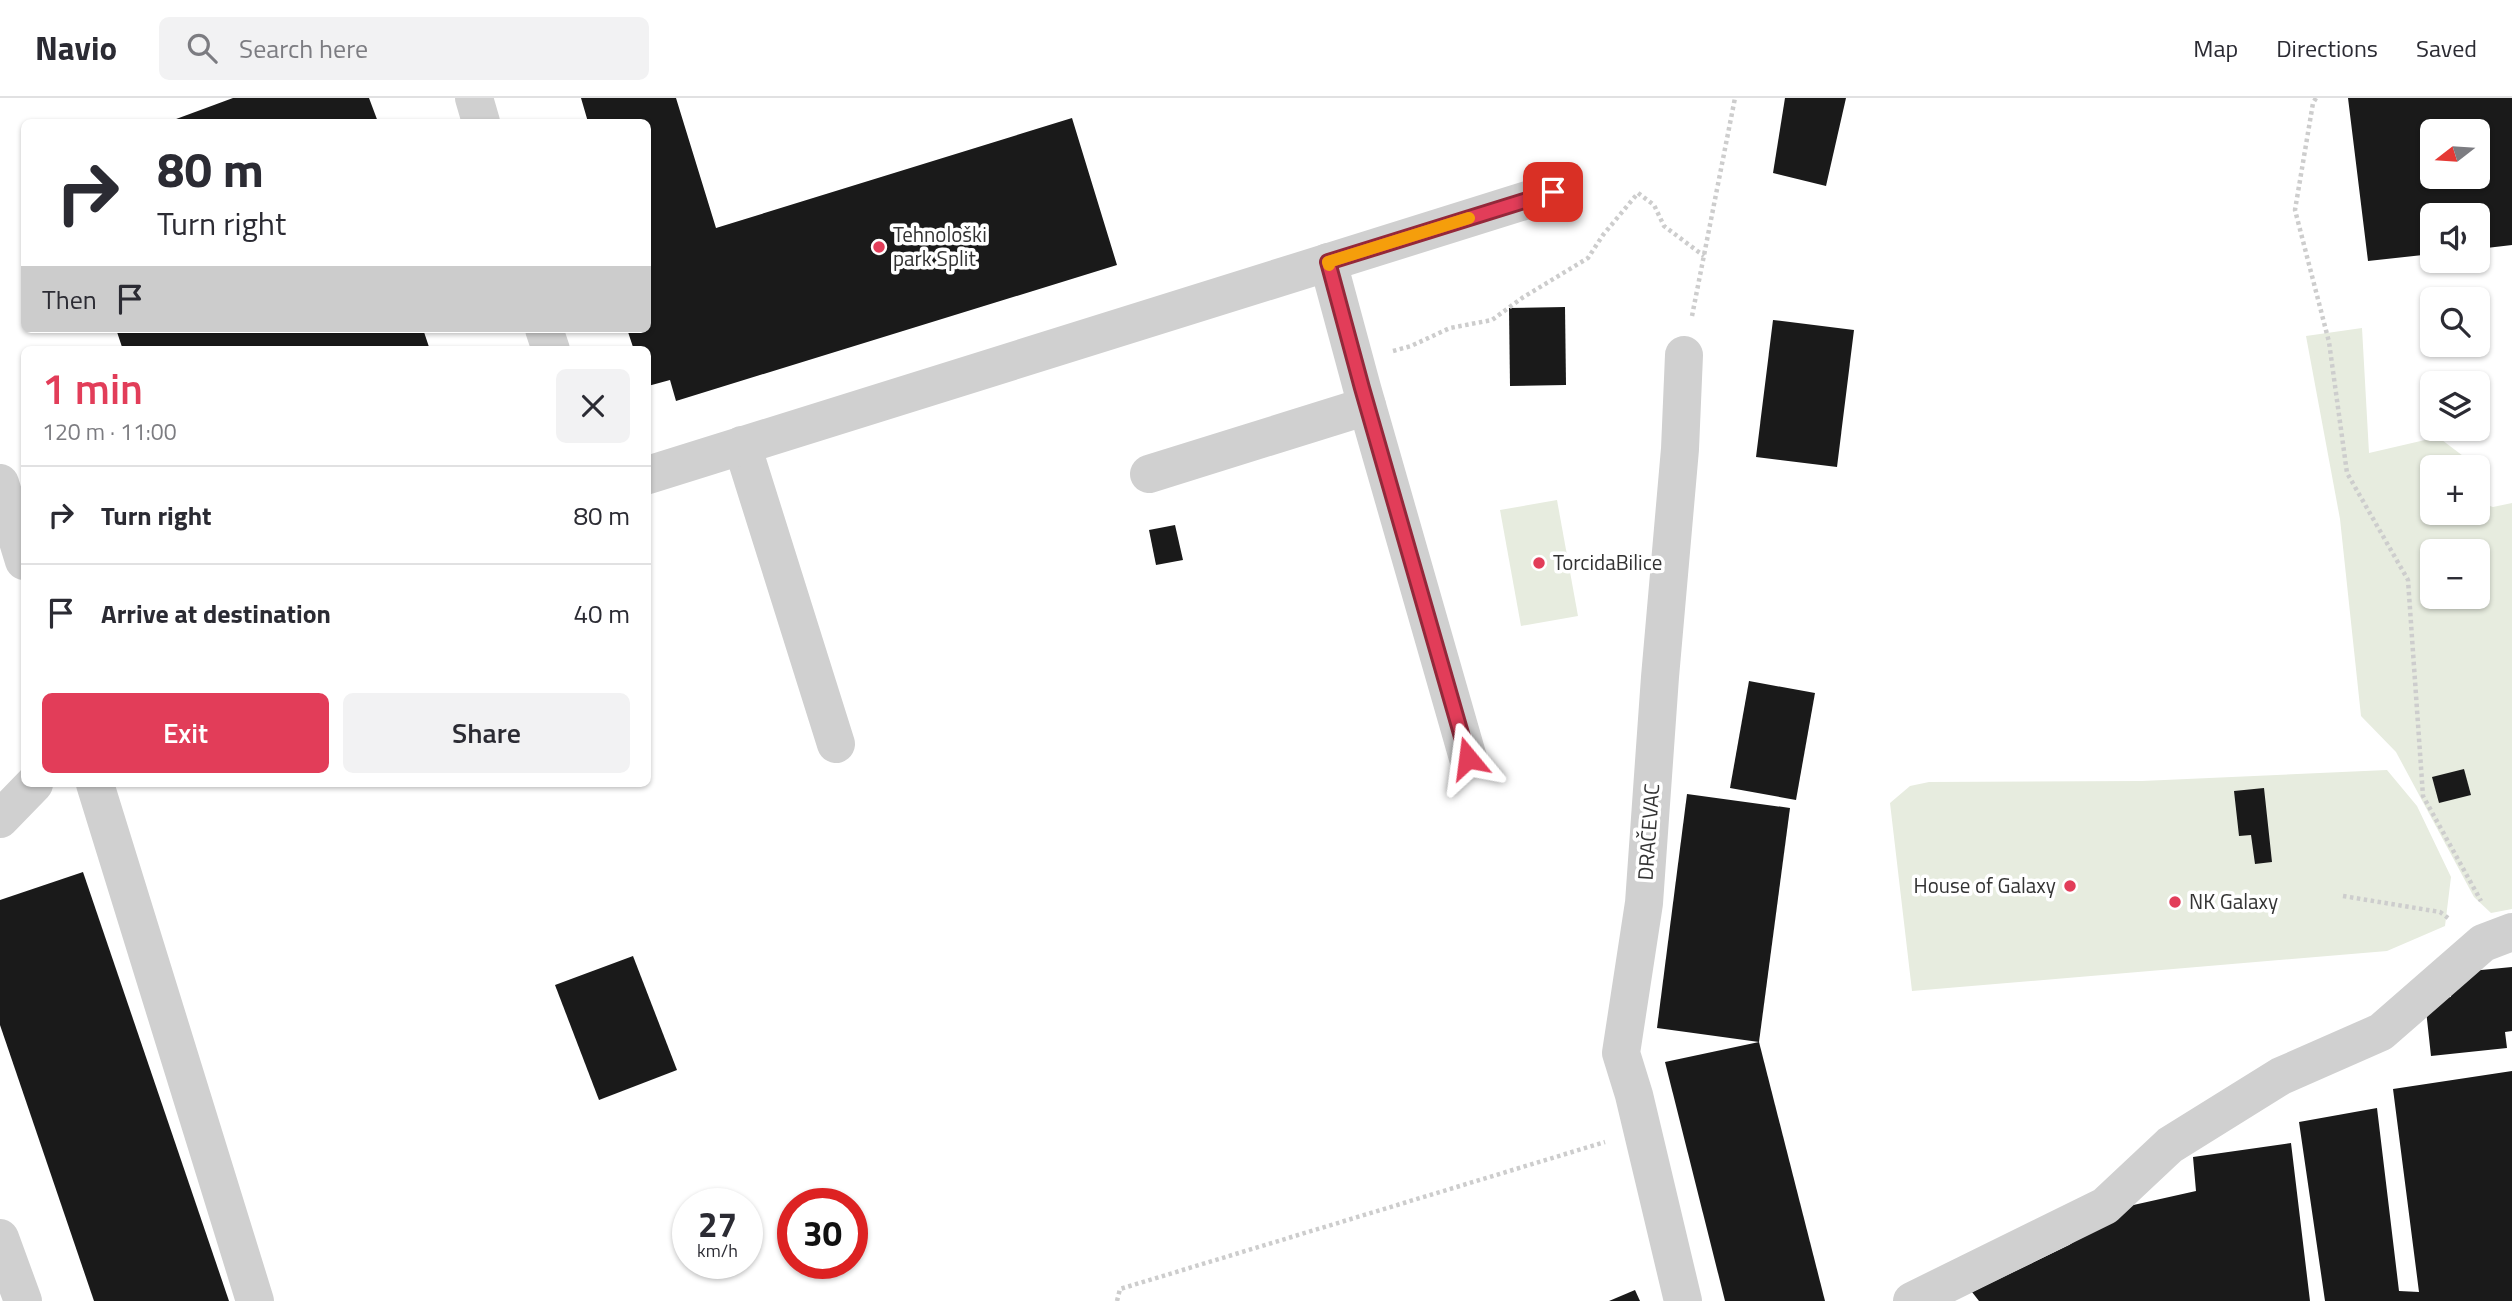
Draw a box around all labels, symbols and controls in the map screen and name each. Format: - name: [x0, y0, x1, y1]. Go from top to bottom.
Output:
- search box: [159, 17, 649, 80]
- text: Navio: [35, 23, 117, 73]
- icon: search: [183, 29, 221, 67]
- text: Search here: [239, 29, 368, 68]
- text: Map: [2193, 30, 2238, 66]
- text: Directions: [2276, 30, 2378, 66]
- text: Saved: [2416, 30, 2477, 66]
- north arrow: [2420, 119, 2490, 189]
- map controls: [2420, 119, 2490, 609]
- text: 80 m: [157, 131, 264, 206]
- icon: right: [42, 147, 133, 238]
- pin: [1523, 162, 1583, 222]
- icon: arrive: [1534, 173, 1572, 211]
- text: Turn right: [157, 199, 286, 247]
- button: sound: [2420, 203, 2490, 273]
- place label: Tehnološki park Split: [893, 218, 987, 274]
- marker: Tehnološki park Split: [871, 239, 887, 255]
- text: Then: [42, 280, 97, 319]
- icon: arrive: [111, 280, 149, 318]
- button: search: [2420, 287, 2490, 357]
- text: 1 min: [42, 356, 143, 420]
- button: close: [556, 369, 630, 443]
- button: layers: [2420, 371, 2490, 441]
- text: 120 m · 11:00: [42, 414, 177, 449]
- button: +: [2420, 455, 2490, 525]
- icon: right: [42, 496, 80, 534]
- text: Turn right: [101, 496, 212, 535]
- text: 80 m: [573, 496, 630, 535]
- button: −: [2420, 539, 2490, 609]
- place label: TorcidaBilice: [1553, 546, 1662, 578]
- marker: TorcidaBilice: [1531, 555, 1547, 571]
- icon: arrive: [42, 594, 80, 632]
- text: Arrive at destination: [101, 594, 331, 633]
- text: 40 m: [573, 594, 630, 633]
- button: Exit: [42, 693, 329, 773]
- button: Share: [343, 693, 630, 773]
- position arrow: [1431, 721, 1505, 795]
- street label: DRAČEVAC: [1629, 782, 1667, 881]
- place label: House of Galaxy: [1914, 869, 2056, 901]
- marker: House of Galaxy: [2062, 878, 2078, 894]
- place label: NK Galaxy: [2189, 885, 2278, 917]
- marker: NK Galaxy: [2167, 894, 2183, 910]
- speed limit sign: 30: [777, 1188, 868, 1279]
- text: 27: [698, 1197, 737, 1251]
- text: km/h: [697, 1237, 738, 1264]

